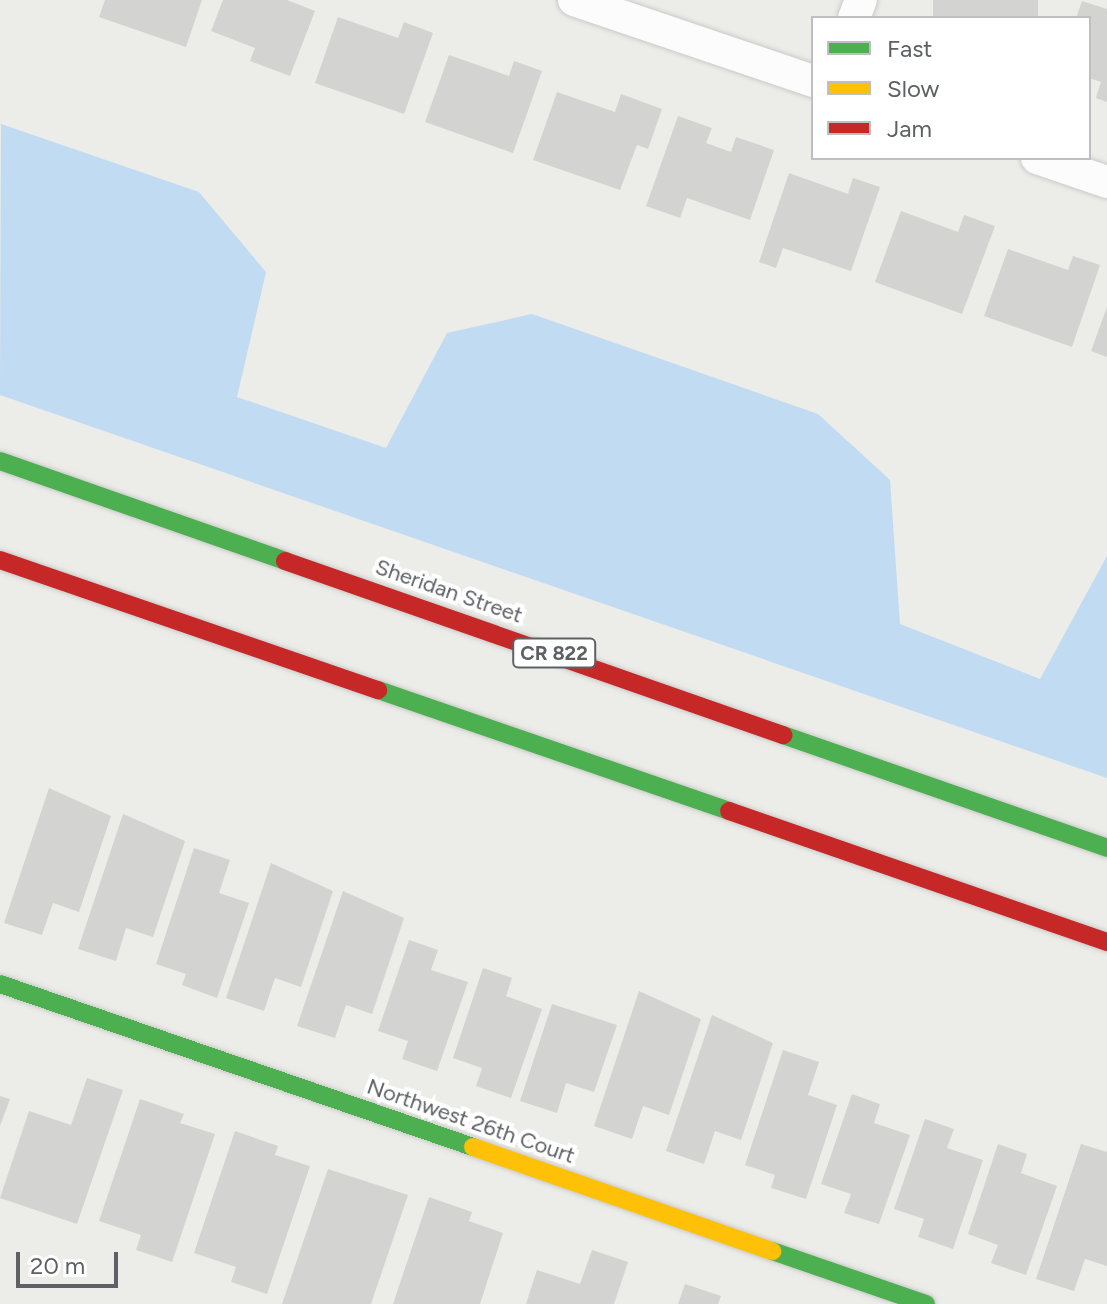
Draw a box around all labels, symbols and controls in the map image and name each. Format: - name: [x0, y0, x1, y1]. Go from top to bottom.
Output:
- legend: [811, 16, 1091, 160]
- text: Fast: [887, 34, 932, 63]
- text: Slow: [887, 74, 939, 103]
- text: Jam: [887, 114, 932, 143]
- street label: Sheridan Street: [372, 553, 526, 629]
- road number: CR 822: [512, 637, 596, 669]
- street label: Northwest 26th Court: [364, 1073, 578, 1169]
- scale bar: [20, 1236, 122, 1286]
- text: 20 m: [30, 1251, 85, 1280]

